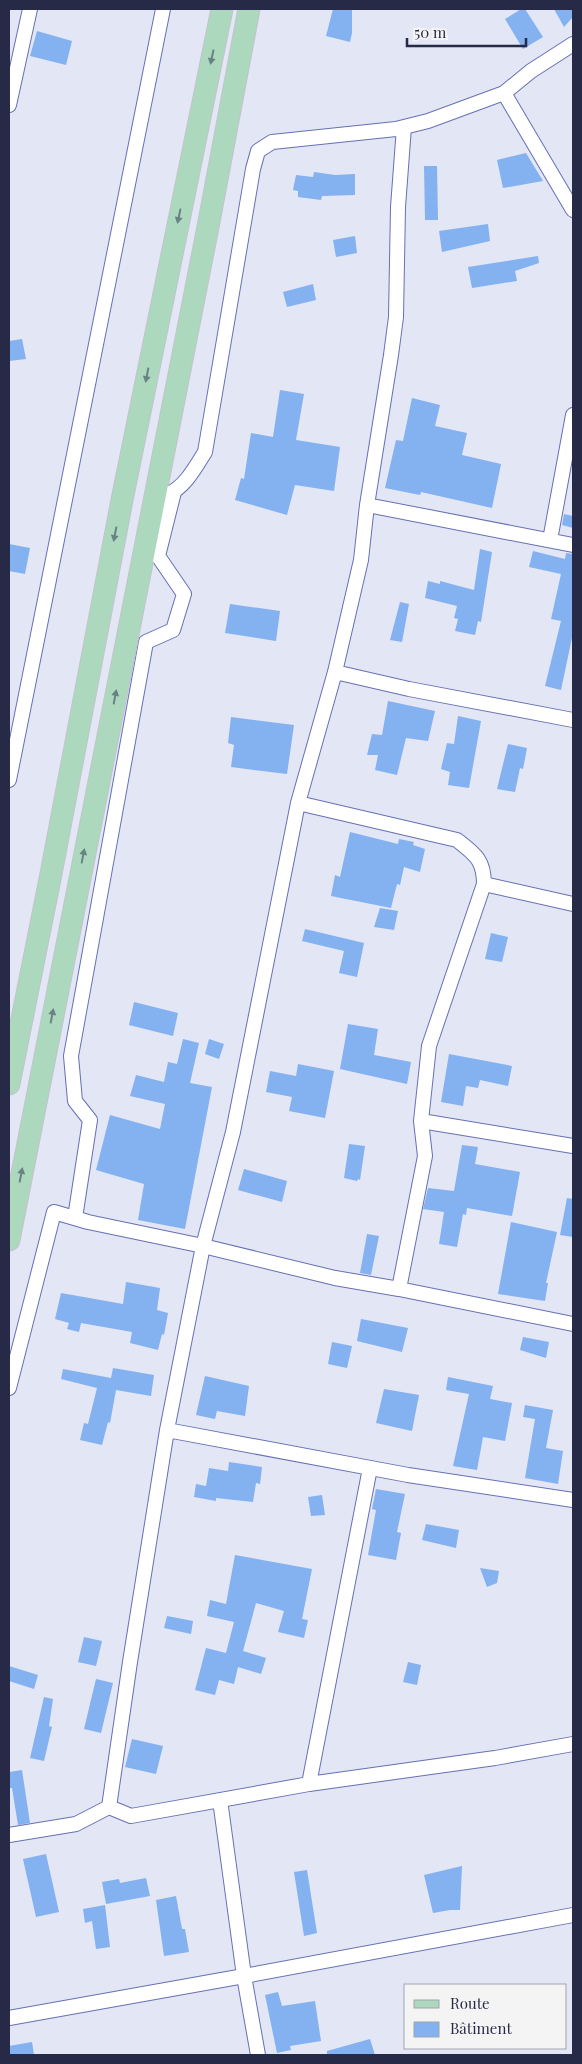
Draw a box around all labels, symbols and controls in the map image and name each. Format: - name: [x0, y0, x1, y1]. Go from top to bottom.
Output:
- scale bar: [407, 15, 526, 47]
- text: 50 m: [414, 22, 447, 42]
- one-way arrow: [208, 49, 216, 64]
- one-way arrow: [175, 208, 183, 223]
- one-way arrow: [143, 367, 151, 383]
- one-way arrow: [111, 527, 119, 543]
- one-way arrow: [111, 689, 119, 705]
- one-way arrow: [80, 848, 88, 864]
- one-way arrow: [49, 1008, 57, 1024]
- one-way arrow: [18, 1167, 26, 1183]
- legend: [404, 1984, 567, 2049]
- text: Route: [450, 1993, 490, 2013]
- text: Bâtiment: [450, 2018, 512, 2038]

